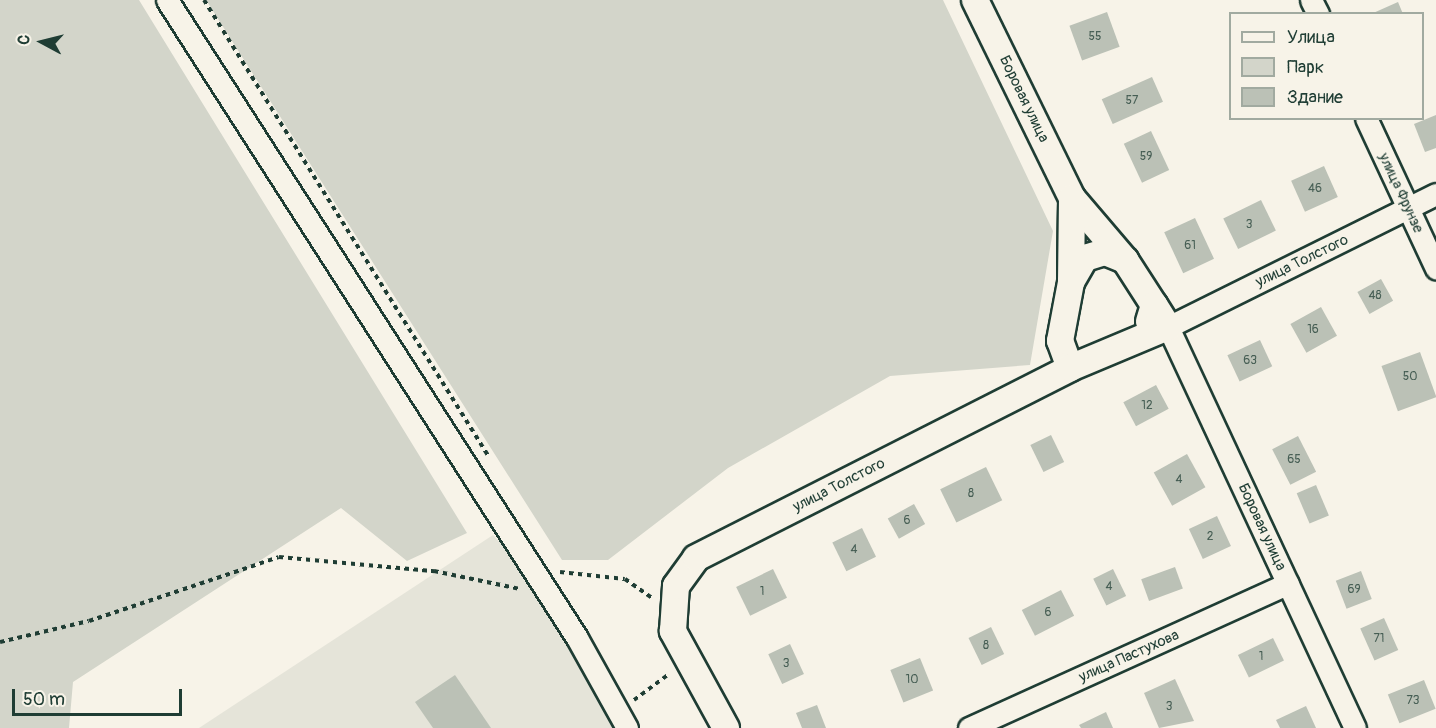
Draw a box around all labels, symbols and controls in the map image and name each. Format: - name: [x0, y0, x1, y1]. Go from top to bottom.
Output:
- north arrow: [12, 12, 72, 72]
- legend: [1229, 12, 1424, 120]
- text: Улица: [1287, 26, 1335, 49]
- house number: 55: [1088, 30, 1102, 44]
- text: С: [14, 34, 35, 46]
- street label: Боровая улица: [995, 53, 1053, 145]
- text: Парк: [1287, 56, 1324, 79]
- text: Здание: [1287, 86, 1343, 109]
- house number: 57: [1126, 94, 1138, 108]
- house number: 59: [1140, 150, 1152, 164]
- street label: улица Фрунзе: [1375, 150, 1427, 236]
- house number: 46: [1308, 182, 1322, 196]
- house number: 3: [1246, 218, 1252, 232]
- street label: улица Толстого: [1253, 231, 1351, 291]
- house number: 61: [1184, 239, 1196, 253]
- house number: 48: [1368, 289, 1382, 303]
- house number: 16: [1307, 323, 1319, 337]
- house number: 63: [1243, 354, 1257, 368]
- house number: 50: [1403, 370, 1417, 384]
- house number: 12: [1141, 399, 1153, 413]
- house number: 65: [1287, 453, 1301, 467]
- street label: улица Толстого: [790, 454, 888, 516]
- house number: 4: [1176, 473, 1182, 487]
- street label: Боровая улица: [1234, 481, 1290, 573]
- house number: 8: [968, 487, 974, 501]
- house number: 6: [904, 514, 910, 528]
- house number: 2: [1207, 530, 1213, 544]
- house number: 4: [851, 543, 857, 557]
- house number: 4: [1106, 580, 1112, 594]
- house number: 69: [1347, 583, 1361, 597]
- house number: 1: [760, 585, 764, 599]
- house number: 6: [1045, 606, 1051, 620]
- street label: улица Пастухова: [1076, 626, 1182, 686]
- house number: 71: [1373, 632, 1385, 646]
- house number: 8: [983, 639, 989, 653]
- house number: 1: [1259, 650, 1263, 664]
- house number: 3: [783, 657, 789, 671]
- house number: 10: [906, 673, 918, 687]
- scale bar: [15, 677, 184, 715]
- text: 50 m: [23, 688, 65, 711]
- house number: 73: [1406, 694, 1420, 708]
- house number: 3: [1166, 700, 1172, 714]

